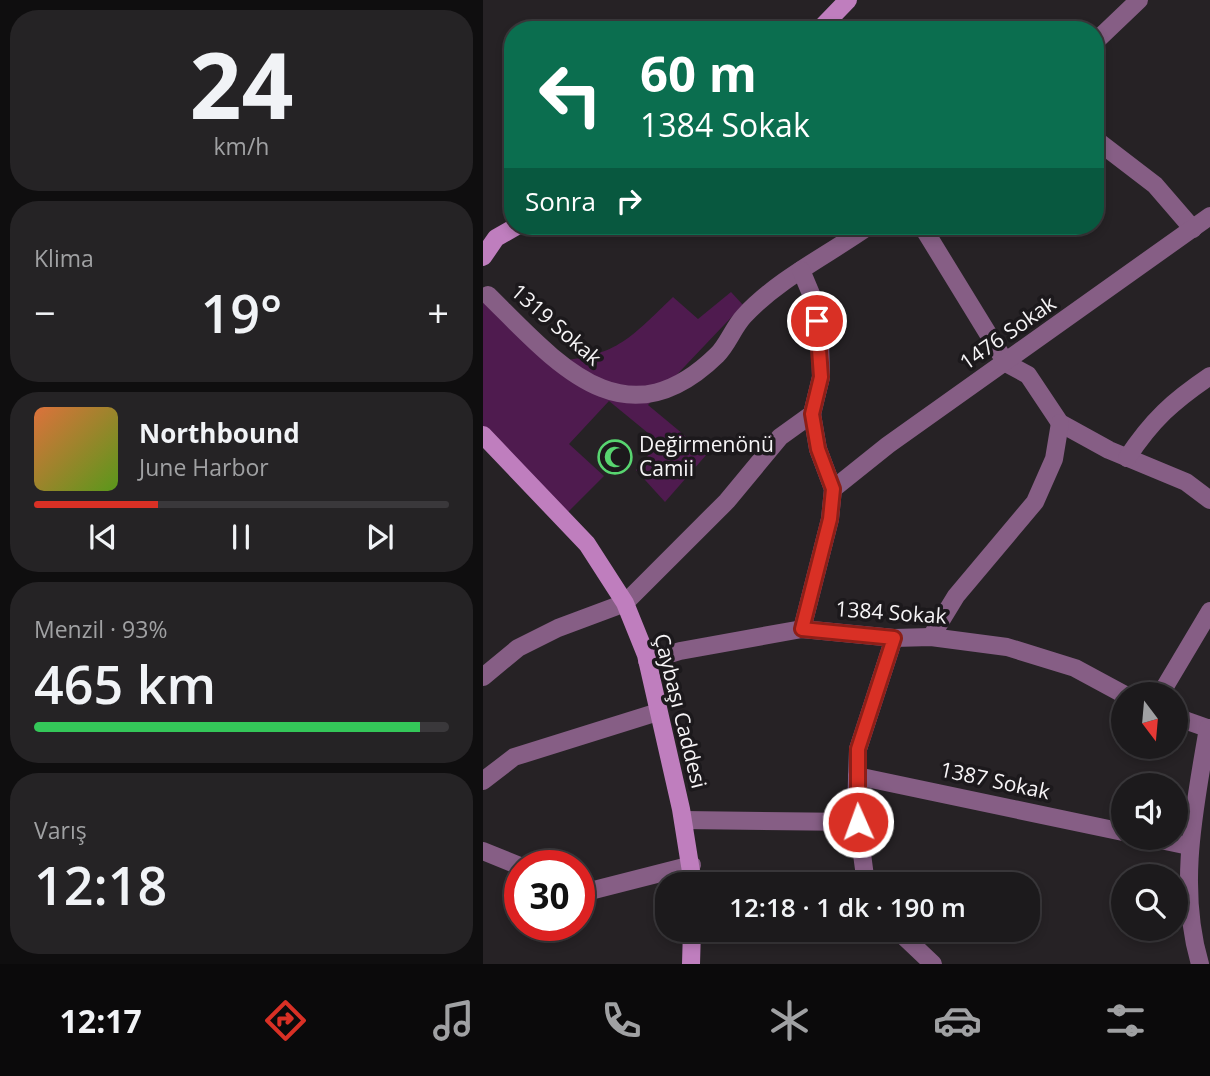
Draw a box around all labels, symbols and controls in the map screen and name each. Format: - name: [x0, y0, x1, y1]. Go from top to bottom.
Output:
- text: 24: [189, 22, 294, 146]
- text: 60 m: [640, 40, 757, 106]
- icon: left: [525, 49, 616, 140]
- text: 1384 Sokak: [640, 103, 810, 146]
- text: km/h: [214, 130, 269, 162]
- icon: right: [610, 182, 648, 220]
- text: Sonra: [525, 183, 596, 219]
- text: Klima: [34, 242, 94, 274]
- text: 19°: [201, 277, 282, 348]
- street label: 1319 Sokak: [505, 277, 608, 371]
- text: −: [34, 286, 56, 338]
- text: +: [427, 286, 449, 338]
- street label: 1476 Sokak: [954, 289, 1061, 376]
- pin: [787, 291, 847, 351]
- icon: arrive: [798, 302, 836, 340]
- text: Northbound: [139, 415, 300, 451]
- place label: Değirmenönü Camii: [639, 430, 774, 482]
- mosque icon: Değirmenönü Camii: [596, 438, 634, 476]
- text: June Harbor: [139, 451, 269, 483]
- icon: previous: [84, 518, 122, 556]
- icon: pause: [222, 518, 260, 556]
- icon: next: [361, 518, 399, 556]
- street label: 1384 Sokak: [835, 594, 948, 630]
- text: Menzil · 93%: [34, 613, 167, 645]
- street label: Çaybaşı Caddesi: [648, 631, 714, 791]
- text: 465 km: [34, 648, 216, 719]
- north arrow: [1111, 682, 1188, 760]
- map controls: [1111, 682, 1188, 941]
- street label: 1387 Sokak: [938, 755, 1053, 805]
- button: sound: [1111, 773, 1188, 850]
- position arrow: [821, 785, 895, 859]
- text: Varış: [34, 814, 87, 846]
- text: 12:18: [34, 849, 167, 920]
- speed limit sign: 30: [504, 850, 595, 941]
- button: search: [1111, 864, 1188, 941]
- text: 12:18 · 1 dk · 190 m: [729, 889, 966, 925]
- icon: directions: [261, 996, 310, 1045]
- icon: music: [429, 996, 478, 1045]
- icon: phone: [597, 996, 646, 1045]
- icon: climate: [765, 996, 814, 1045]
- icon: car: [933, 996, 982, 1045]
- icon: filters: [1101, 996, 1150, 1045]
- text: 12:17: [60, 999, 142, 1042]

